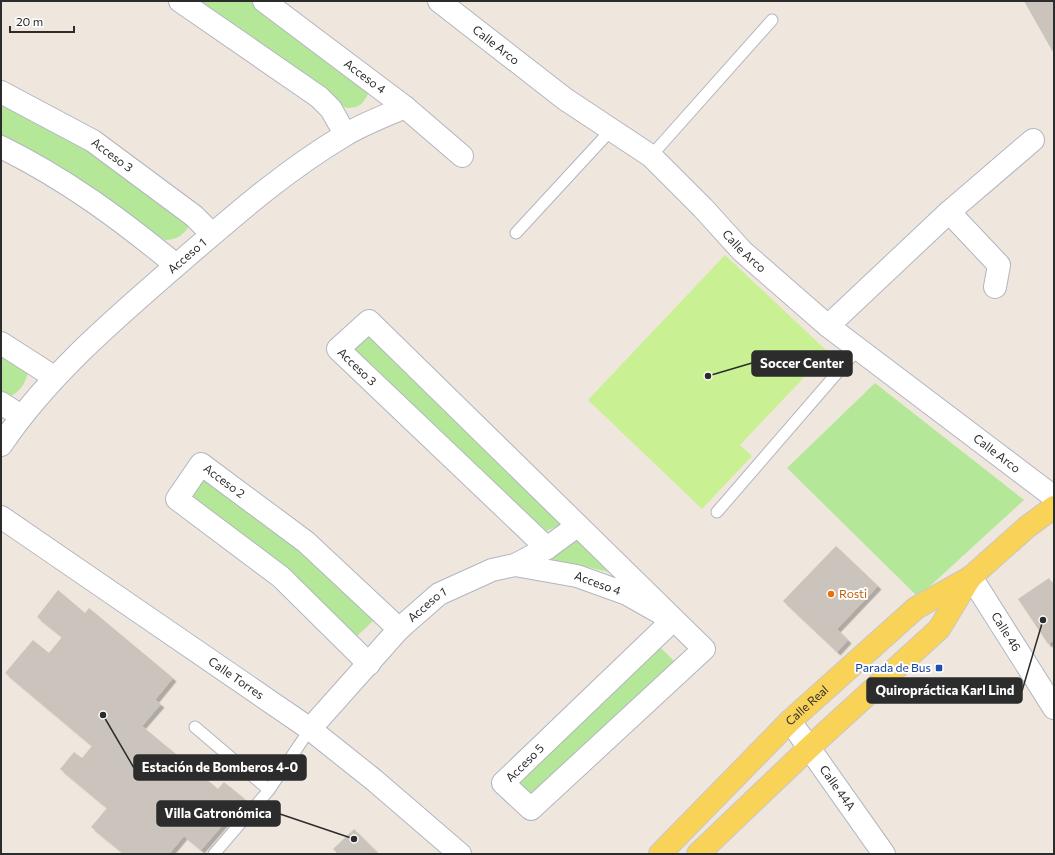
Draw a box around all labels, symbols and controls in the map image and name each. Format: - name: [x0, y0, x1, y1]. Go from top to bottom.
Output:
- scale bar: [10, 8, 74, 34]
- text: 20 m: [16, 14, 43, 28]
- street label: Calle Arco: [470, 22, 523, 67]
- street label: Acceso 4: [342, 56, 389, 96]
- street label: Acceso 3: [89, 134, 136, 174]
- street label: Calle Arco: [720, 226, 769, 275]
- street label: Acceso 1: [164, 235, 209, 276]
- street label: Acceso 3: [335, 345, 380, 388]
- callout: Soccer Center: [752, 351, 852, 376]
- text: Soccer Center: [760, 355, 845, 371]
- street label: Calle Arco: [971, 431, 1024, 475]
- street label: Acceso 2: [201, 460, 248, 500]
- street label: Acceso 4: [573, 568, 623, 597]
- street label: Acceso 1: [404, 584, 448, 624]
- place label: Rosti: [839, 586, 867, 600]
- marker: Rosti: [826, 589, 836, 599]
- street label: Calle 46: [989, 609, 1024, 654]
- street label: Calle Torres: [206, 653, 267, 701]
- place label: Parada de Bus: [855, 660, 931, 674]
- marker: Parada de Bus: [934, 663, 944, 673]
- callout: Quiropráctica Karl Lind: [867, 678, 1022, 703]
- street label: Calle Real: [782, 682, 831, 728]
- text: Quiropráctica Karl Lind: [876, 682, 1014, 698]
- street label: Acceso 5: [502, 740, 546, 784]
- callout: Estación de Bomberos 4-0: [134, 755, 306, 780]
- text: Estación de Bomberos 4-0: [142, 759, 299, 775]
- street label: Calle 44A: [817, 762, 859, 813]
- callout: Villa Gatronómica: [157, 801, 280, 826]
- text: Villa Gatronómica: [164, 805, 272, 821]

